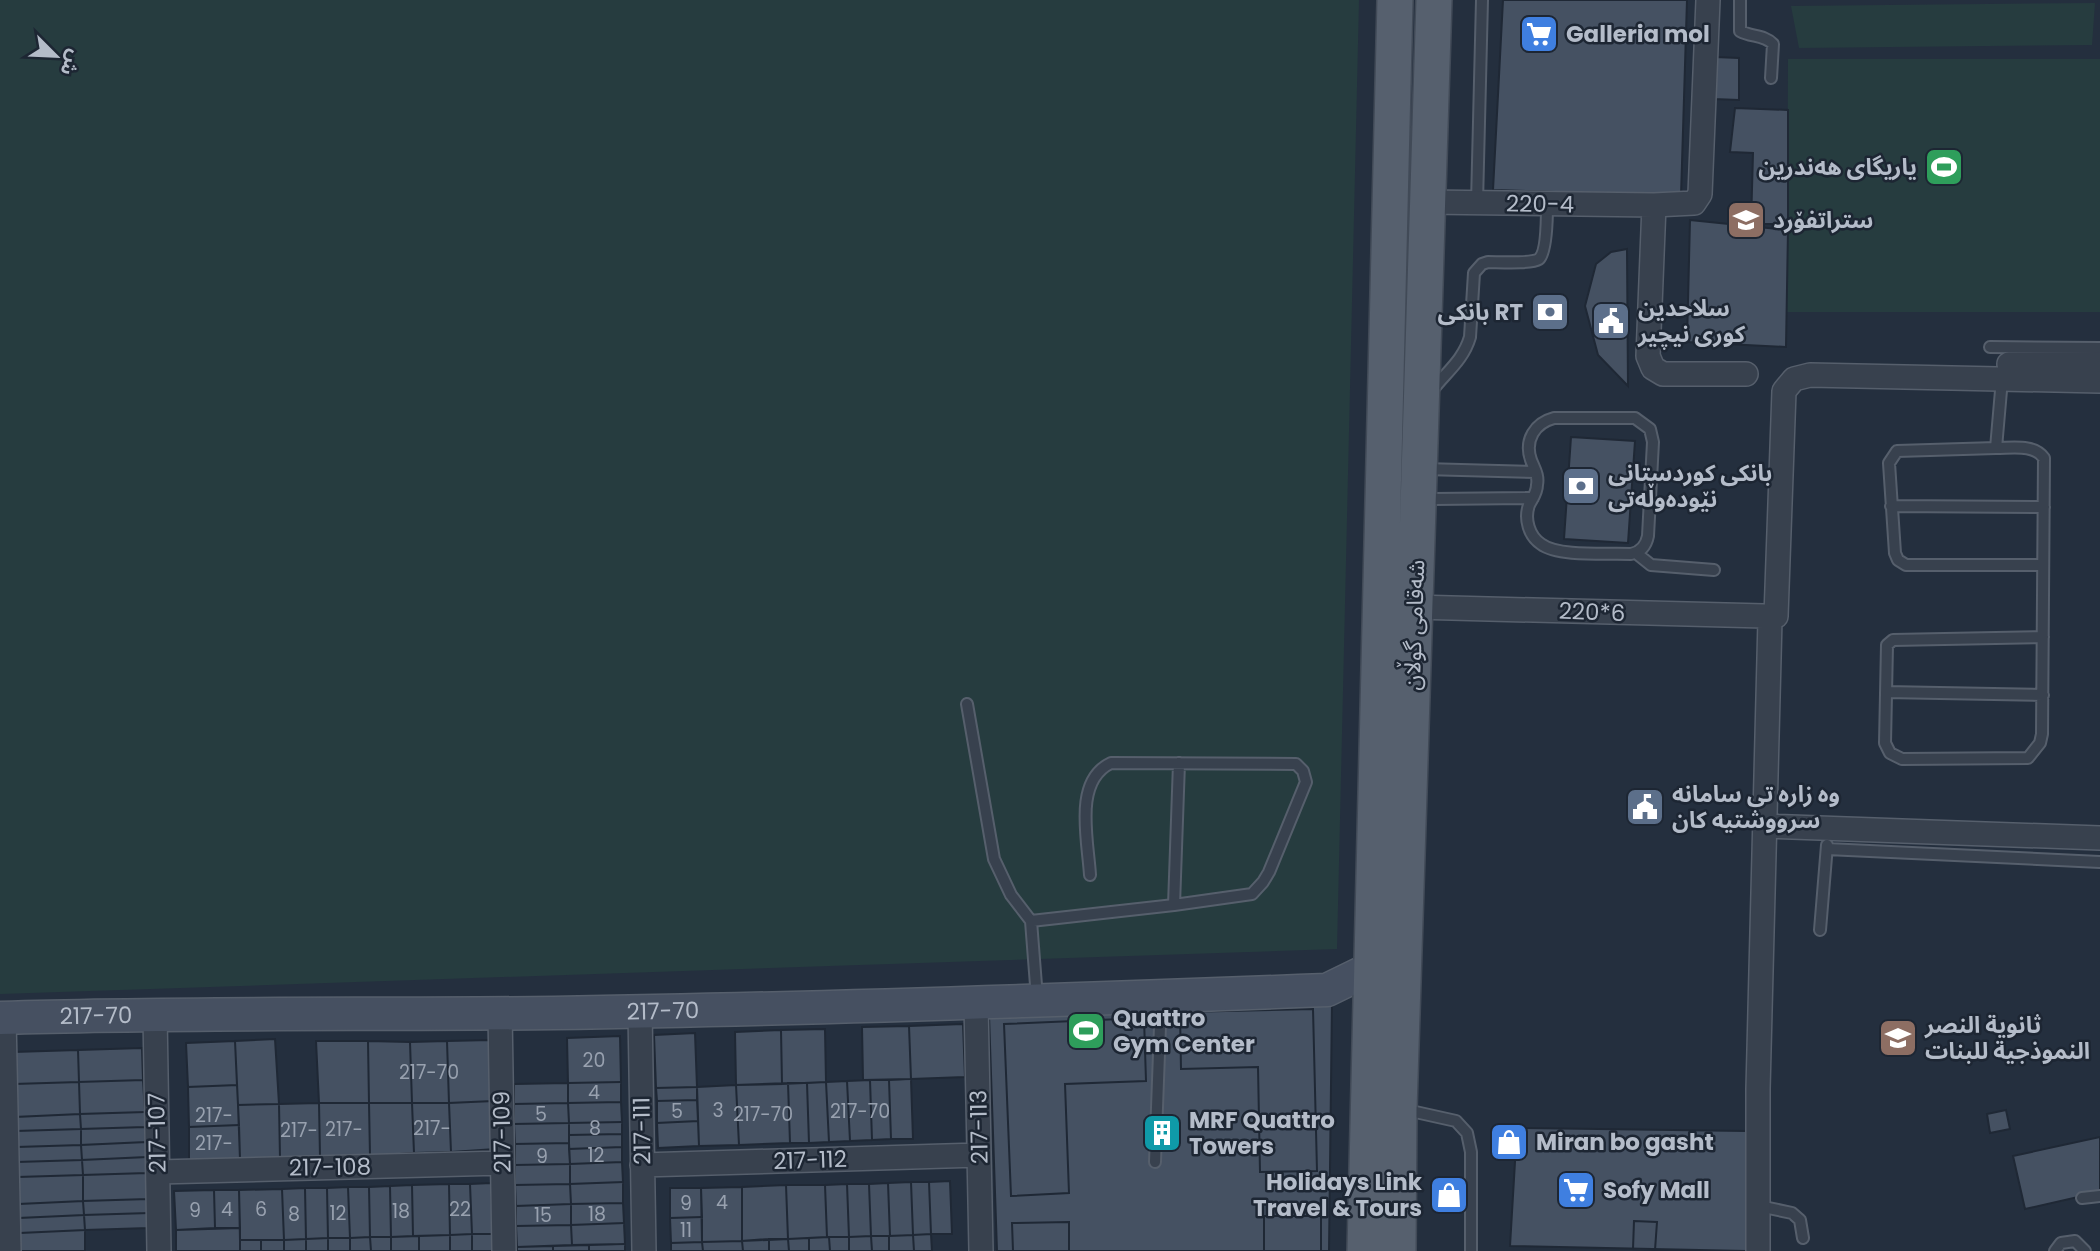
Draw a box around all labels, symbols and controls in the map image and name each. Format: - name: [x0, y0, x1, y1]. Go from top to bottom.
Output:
- supermarket icon: Galleria mol: [1518, 13, 1560, 55]
- place label: Galleria mol: [1566, 18, 1710, 50]
- north arrow: [21, 21, 91, 91]
- text: ش: [53, 45, 89, 80]
- sports icon: یاریگای هەندرین: [1923, 146, 1965, 188]
- place label: یاریگای هەندرین: [1758, 151, 1917, 183]
- street label: 220-4: [1506, 187, 1574, 221]
- school or university icon: ستراتفۆرد: [1725, 199, 1767, 241]
- place label: ستراتفۆرد: [1773, 204, 1873, 236]
- bank icon: بانكی RT: [1529, 291, 1571, 333]
- place label: سلاحدین كوری نیچیر: [1637, 292, 1746, 350]
- place label: بانكی RT: [1438, 296, 1523, 328]
- public building icon: سلاحدین كوری نیچیر: [1590, 300, 1632, 342]
- place label: بانکی کوردستانی نێودەوڵەتی: [1608, 457, 1772, 515]
- bank icon: بانکی کوردستانی نێودەوڵەتی: [1560, 465, 1602, 507]
- street label: شەقامی گوڵان: [1395, 559, 1432, 691]
- street label: 220*6: [1558, 595, 1626, 629]
- place label: وه زاره تى سامانه سرووشتيه كان: [1672, 778, 1840, 836]
- public building icon: وه زاره تى سامانه سرووشتيه كان: [1624, 786, 1666, 828]
- street label: 217-70: [626, 994, 700, 1028]
- street label: 217-70: [59, 999, 133, 1032]
- place label: Quattro Gym Center: [1113, 1002, 1255, 1060]
- place label: ثانوية النصر النموذجية للبنات: [1924, 1009, 2090, 1067]
- sports icon: Quattro Gym Center: [1065, 1010, 1107, 1052]
- school or university icon: ثانوية النصر النموذجية للبنات: [1877, 1017, 1919, 1059]
- house number: 20: [583, 1047, 605, 1074]
- house number: 217-70: [399, 1059, 459, 1086]
- house number: 4: [588, 1079, 600, 1106]
- street label: 217-113: [962, 1090, 996, 1164]
- street label: 217-109: [485, 1091, 519, 1173]
- street label: 217-107: [140, 1093, 174, 1173]
- street label: 217-111: [625, 1097, 659, 1165]
- house number: 3: [712, 1097, 724, 1124]
- house number: 5: [671, 1098, 683, 1125]
- house number: 217-70: [830, 1098, 890, 1125]
- house number: 5: [535, 1101, 547, 1128]
- house number: 217-70: [733, 1101, 793, 1128]
- house number: 217-: [195, 1102, 233, 1129]
- place label: MRF Quattro Towers: [1189, 1104, 1335, 1162]
- building icon: MRF Quattro Towers: [1141, 1112, 1183, 1154]
- house number: 217-: [413, 1115, 451, 1142]
- house number: 8: [589, 1115, 601, 1142]
- house number: 217-: [325, 1116, 363, 1143]
- house number: 217-: [280, 1117, 318, 1144]
- shop icon: Miran bo gasht: [1488, 1121, 1530, 1163]
- place label: Miran bo gasht: [1536, 1126, 1714, 1158]
- house number: 217-: [195, 1130, 233, 1157]
- house number: 12: [587, 1142, 605, 1169]
- house number: 9: [536, 1143, 548, 1170]
- street label: 217-112: [773, 1143, 847, 1177]
- street label: 217-108: [289, 1150, 371, 1184]
- place label: Holidays Link Travel & Tours: [1253, 1166, 1423, 1224]
- supermarket icon: Sofy Mall: [1555, 1169, 1597, 1211]
- shop icon: Holidays Link Travel & Tours: [1428, 1174, 1470, 1216]
- place label: Sofy Mall: [1603, 1174, 1710, 1206]
- house number: 4: [716, 1189, 728, 1216]
- house number: 9: [680, 1190, 692, 1217]
- house number: 4: [221, 1196, 233, 1223]
- house number: 6: [255, 1196, 267, 1223]
- house number: 22: [449, 1196, 471, 1223]
- house number: 9: [189, 1197, 201, 1224]
- house number: 18: [392, 1198, 410, 1225]
- house number: 12: [329, 1200, 347, 1227]
- house number: 8: [288, 1201, 300, 1228]
- house number: 18: [588, 1201, 606, 1228]
- house number: 15: [534, 1202, 552, 1229]
- house number: 11: [680, 1217, 692, 1244]

